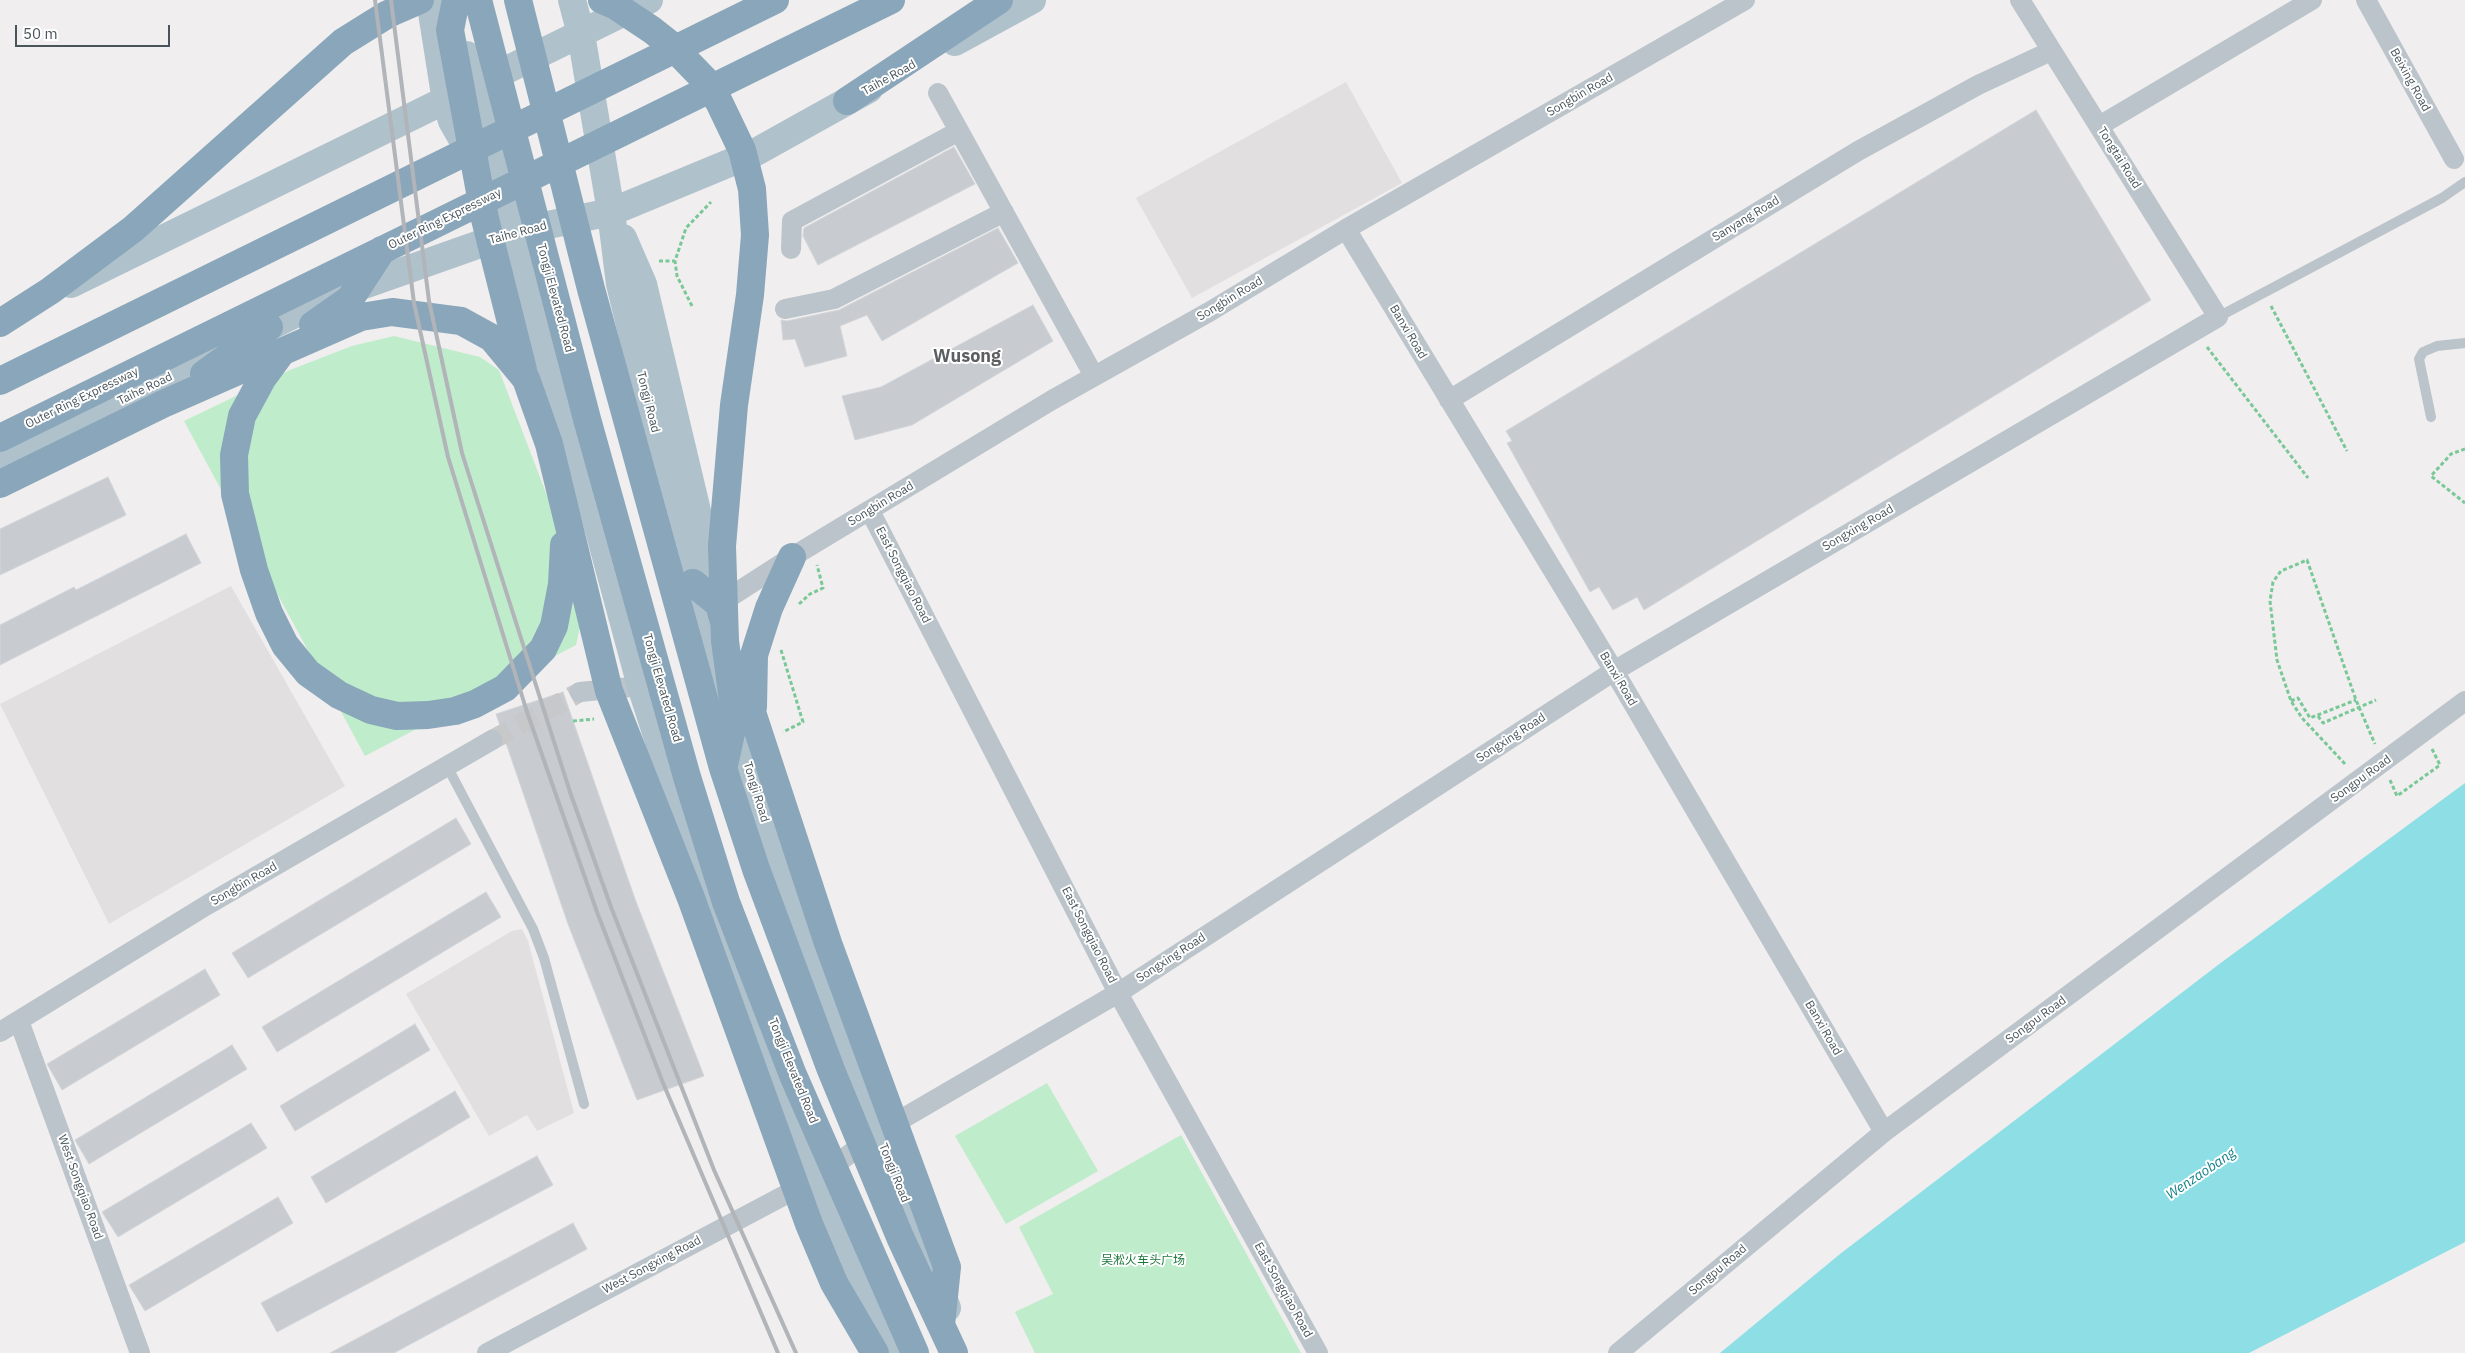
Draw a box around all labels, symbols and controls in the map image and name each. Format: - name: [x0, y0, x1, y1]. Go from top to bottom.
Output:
- scale bar: [18, 15, 172, 47]
- text: 50 m: [23, 24, 58, 43]
- street label: Beixing Road: [2387, 46, 2433, 114]
- street label: Taihe Road: [860, 57, 918, 99]
- street label: Songbin Road: [1544, 70, 1616, 120]
- street label: Tongtai Road: [2094, 125, 2144, 191]
- street label: Outer Ring Expressway: [386, 185, 504, 253]
- street label: Sanyang Road: [1710, 193, 1782, 245]
- street label: Taihe Road: [488, 218, 548, 248]
- street label: Tongji Elevated Road: [534, 242, 576, 354]
- street label: Songbin Road: [1195, 274, 1265, 324]
- street label: Banxi Road: [1386, 302, 1430, 362]
- district label: Wusong: [933, 346, 1001, 368]
- street label: Outer Ring Expressway: [23, 364, 141, 432]
- street label: Taihe Road: [115, 370, 175, 408]
- street label: Tongji Road: [633, 370, 663, 434]
- street label: Songbin Road: [846, 479, 916, 529]
- street label: Songxing Road: [1820, 502, 1896, 554]
- street label: East Songqiao Road: [872, 524, 934, 626]
- street label: Tongji Elevated Road: [640, 632, 684, 744]
- street label: Banxi Road: [1596, 649, 1640, 709]
- street label: Songxing Road: [1474, 710, 1548, 766]
- street label: Songpu Road: [2328, 752, 2394, 806]
- street label: Tongji Road: [740, 760, 772, 824]
- street label: Songbin Road: [208, 859, 280, 909]
- street label: East Songqiao Road: [1058, 884, 1120, 986]
- street label: Songxing Road: [1134, 930, 1208, 986]
- street label: Songpu Road: [2003, 993, 2069, 1047]
- street label: Banxi Road: [1802, 998, 1844, 1058]
- street label: Tongji Elevated Road: [765, 1016, 821, 1126]
- street label: West Songqiao Road: [54, 1133, 106, 1241]
- street label: Tongji Road: [876, 1141, 912, 1205]
- water label: Wenzaobang: [2163, 1145, 2239, 1203]
- street label: West Songxing Road: [600, 1233, 704, 1297]
- street label: East Songqiao Road: [1251, 1240, 1315, 1340]
- street label: Songpu Road: [1686, 1242, 1750, 1298]
- park label: 吴淞火车头广场: [1101, 1254, 1185, 1268]

